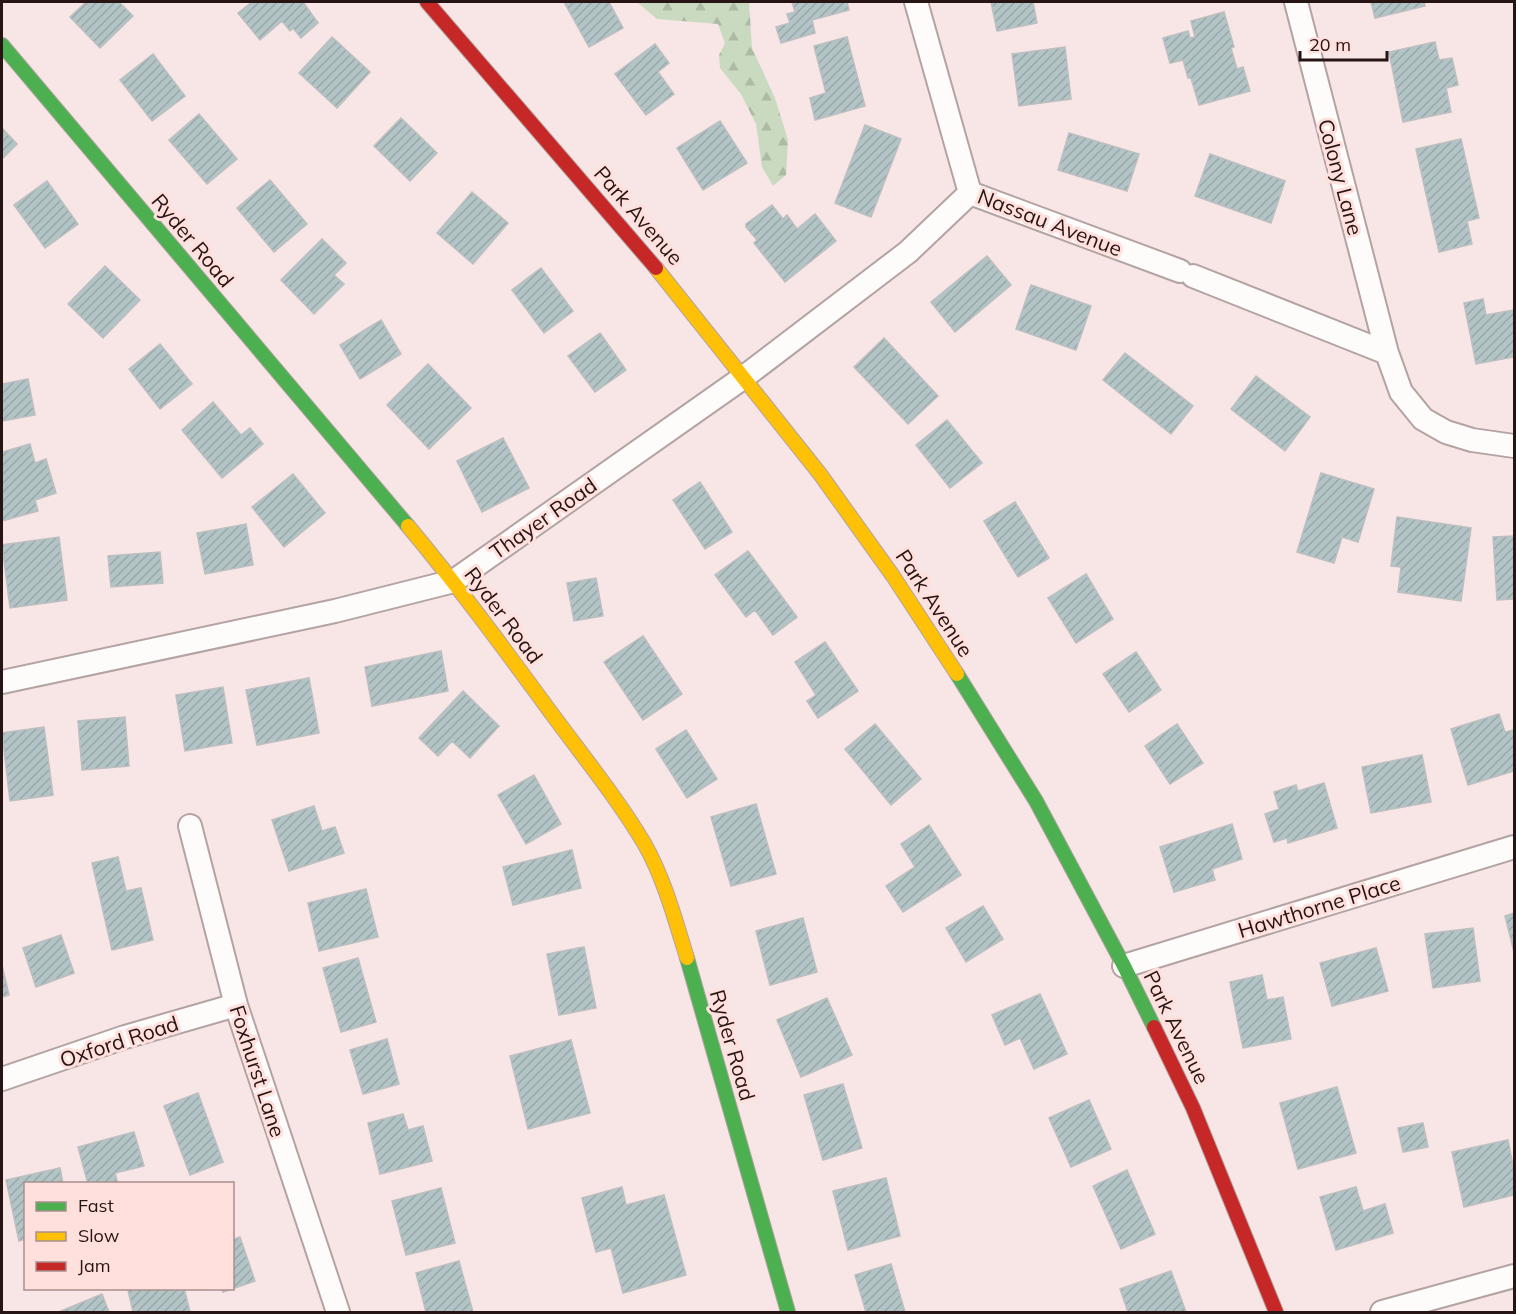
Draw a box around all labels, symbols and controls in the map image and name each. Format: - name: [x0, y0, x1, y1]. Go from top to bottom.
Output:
- scale bar: [1300, 24, 1387, 62]
- text: 20 m: [1309, 33, 1351, 56]
- street label: Colony Lane: [1313, 116, 1369, 238]
- street label: Park Avenue: [589, 160, 689, 270]
- street label: Nassau Avenue: [974, 183, 1126, 261]
- street label: Ryder Road: [146, 188, 240, 292]
- street label: Thayer Road: [485, 472, 601, 564]
- street label: Park Avenue: [891, 544, 979, 662]
- street label: Ryder Road: [459, 562, 549, 668]
- street label: Hawthorne Place: [1235, 869, 1403, 943]
- street label: Park Avenue: [1138, 966, 1216, 1088]
- street label: Ryder Road: [705, 987, 761, 1103]
- street label: Foxhurst Lane: [224, 1002, 292, 1140]
- street label: Oxford Road: [56, 1010, 182, 1072]
- legend: [24, 1182, 234, 1290]
- text: Fast: [78, 1194, 114, 1217]
- text: Slow: [78, 1224, 120, 1247]
- text: Jam: [78, 1254, 111, 1277]

